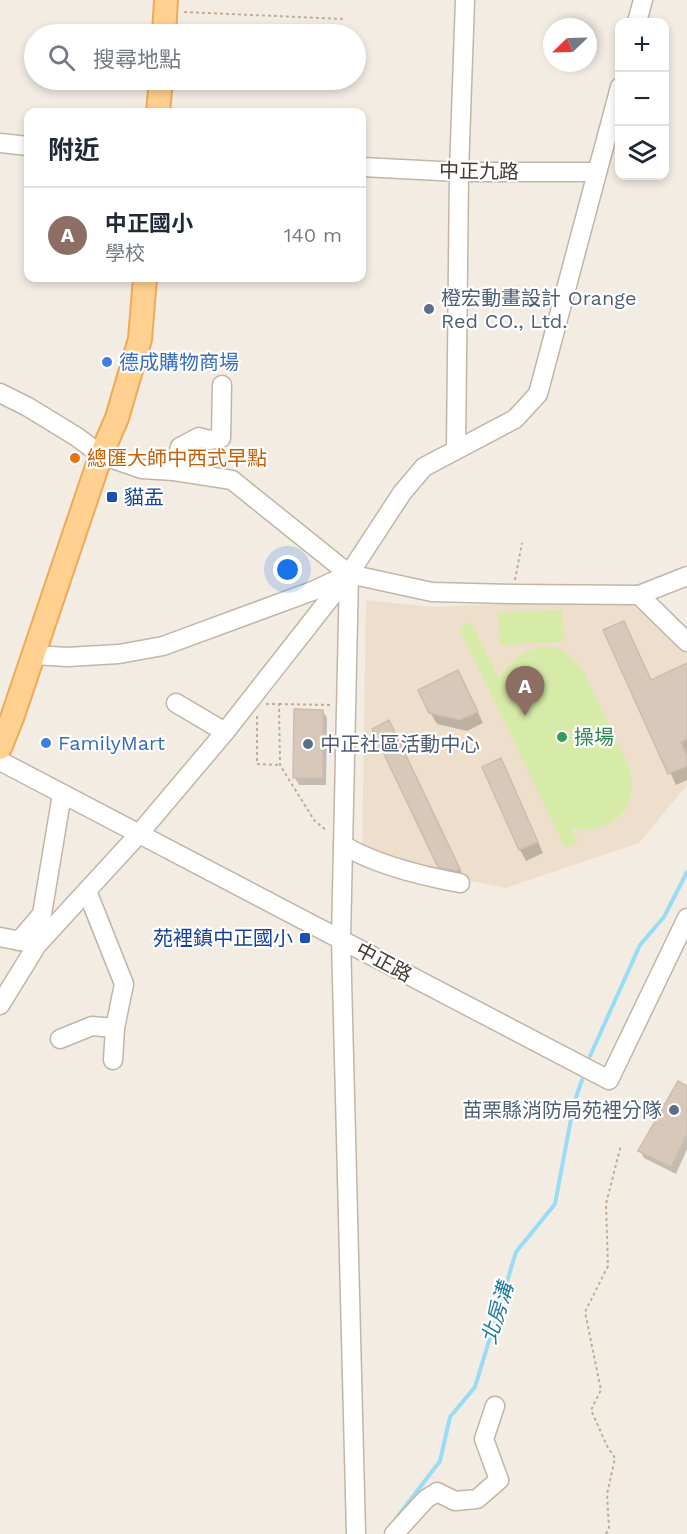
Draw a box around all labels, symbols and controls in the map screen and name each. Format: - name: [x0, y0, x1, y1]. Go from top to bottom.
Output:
- north arrow: [543, 18, 597, 72]
- map controls: [615, 18, 669, 180]
- button: +: [615, 18, 669, 72]
- search box: [24, 24, 366, 90]
- icon: search: [45, 41, 78, 74]
- text: 搜尋地點: [93, 47, 181, 72]
- button: −: [615, 72, 669, 126]
- button: layers: [615, 126, 669, 180]
- text: 附近: [48, 135, 100, 165]
- street label: 中正九路: [439, 158, 519, 184]
- text: 中正國小: [105, 211, 193, 236]
- text: A: [61, 223, 74, 247]
- text: 140 m: [284, 223, 342, 247]
- text: 學校: [105, 241, 145, 265]
- place label: 橙宏動畫設計 Orange Red CO., Ltd.: [441, 286, 636, 333]
- marker: 橙宏動畫設計 Orange Red CO., Ltd.: [422, 302, 436, 316]
- place label: 德成購物商場: [119, 350, 239, 374]
- marker: 德成購物商場: [100, 355, 114, 369]
- place label: 總匯大師中西式早點: [87, 446, 267, 470]
- marker: 總匯大師中西式早點: [68, 451, 82, 465]
- place label: 貓盂: [124, 485, 164, 509]
- marker: 貓盂: [105, 490, 119, 504]
- your location: [273, 555, 302, 584]
- pin: A: [506, 666, 544, 716]
- place label: 操場: [574, 725, 614, 749]
- marker: 操場: [555, 730, 569, 744]
- place label: FamilyMart: [58, 731, 166, 755]
- place label: 中正社區活動中心: [320, 732, 480, 756]
- marker: FamilyMart: [39, 736, 53, 750]
- marker: 中正社區活動中心: [301, 737, 315, 751]
- place label: 苑裡鎮中正國小: [153, 926, 293, 950]
- marker: 苑裡鎮中正國小: [298, 931, 312, 945]
- street label: 中正路: [352, 937, 416, 987]
- place label: 苗栗縣消防局苑裡分隊: [462, 1098, 662, 1122]
- marker: 苗栗縣消防局苑裡分隊: [667, 1103, 681, 1117]
- water label: 北房溝: [476, 1276, 519, 1347]

